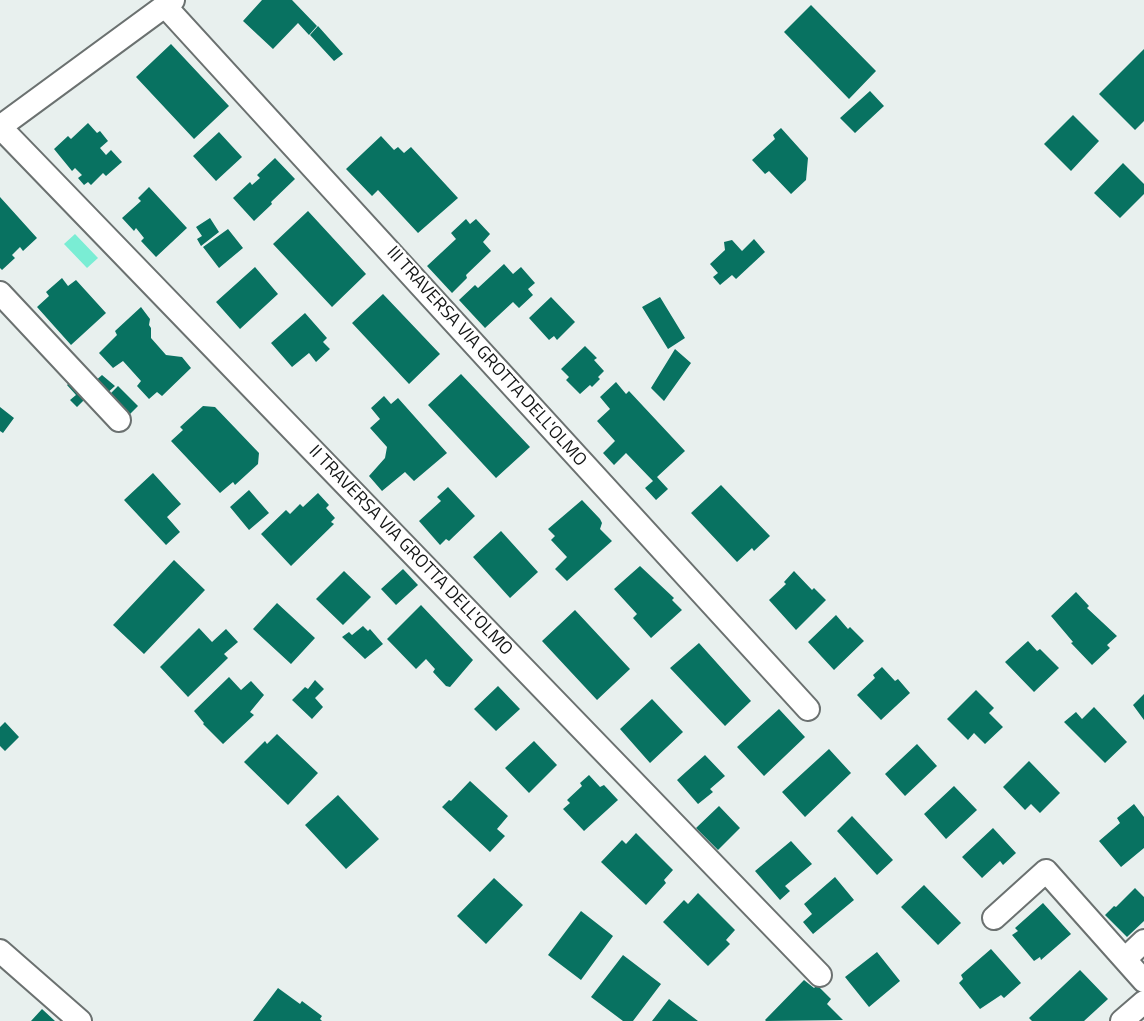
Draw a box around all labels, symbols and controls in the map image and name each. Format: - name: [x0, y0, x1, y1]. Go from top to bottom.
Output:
- street label: III TRAVERSA VIA GROTTA DELL'OLMO: [382, 243, 590, 471]
- street label: II TRAVERSA VIA GROTTA DELL'OLMO: [304, 441, 516, 661]

